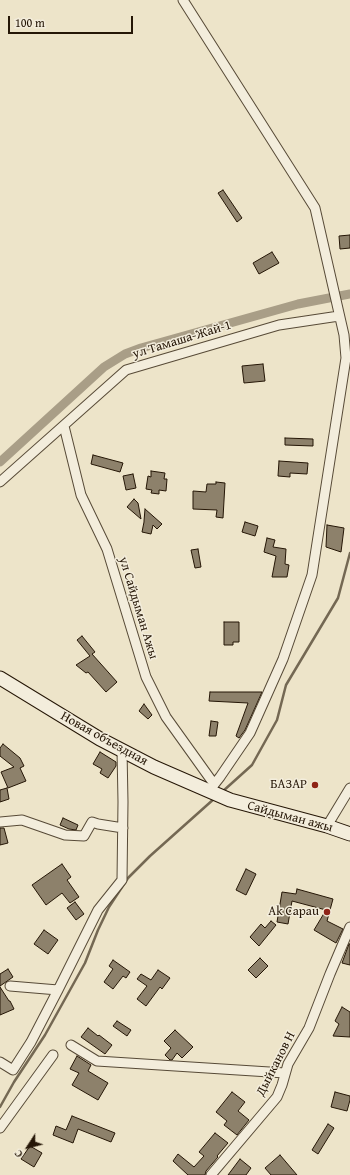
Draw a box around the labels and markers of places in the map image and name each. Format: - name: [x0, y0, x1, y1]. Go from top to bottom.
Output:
- place label: БАЗАР: [270, 777, 307, 793]
- marker: БАЗАР: [310, 780, 320, 790]
- place label: Ak Capau: [268, 904, 319, 920]
- marker: Ak Capau: [322, 907, 332, 917]

